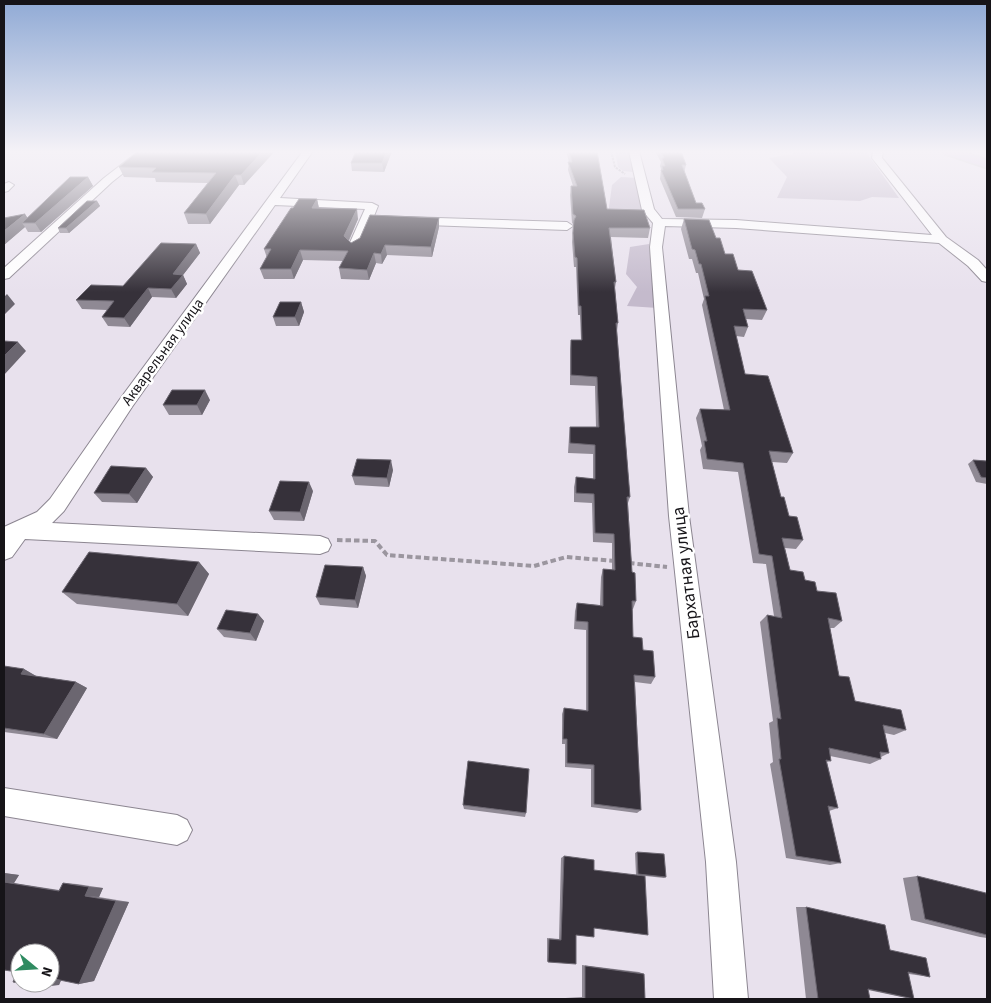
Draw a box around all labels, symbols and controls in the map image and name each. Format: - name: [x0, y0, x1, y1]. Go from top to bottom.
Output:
- street label: Акварельная улица: [117, 294, 209, 410]
- street label: Бархатная улица: [665, 505, 707, 641]
- north arrow: [10, 943, 60, 993]
- text: N: [35, 964, 57, 979]

